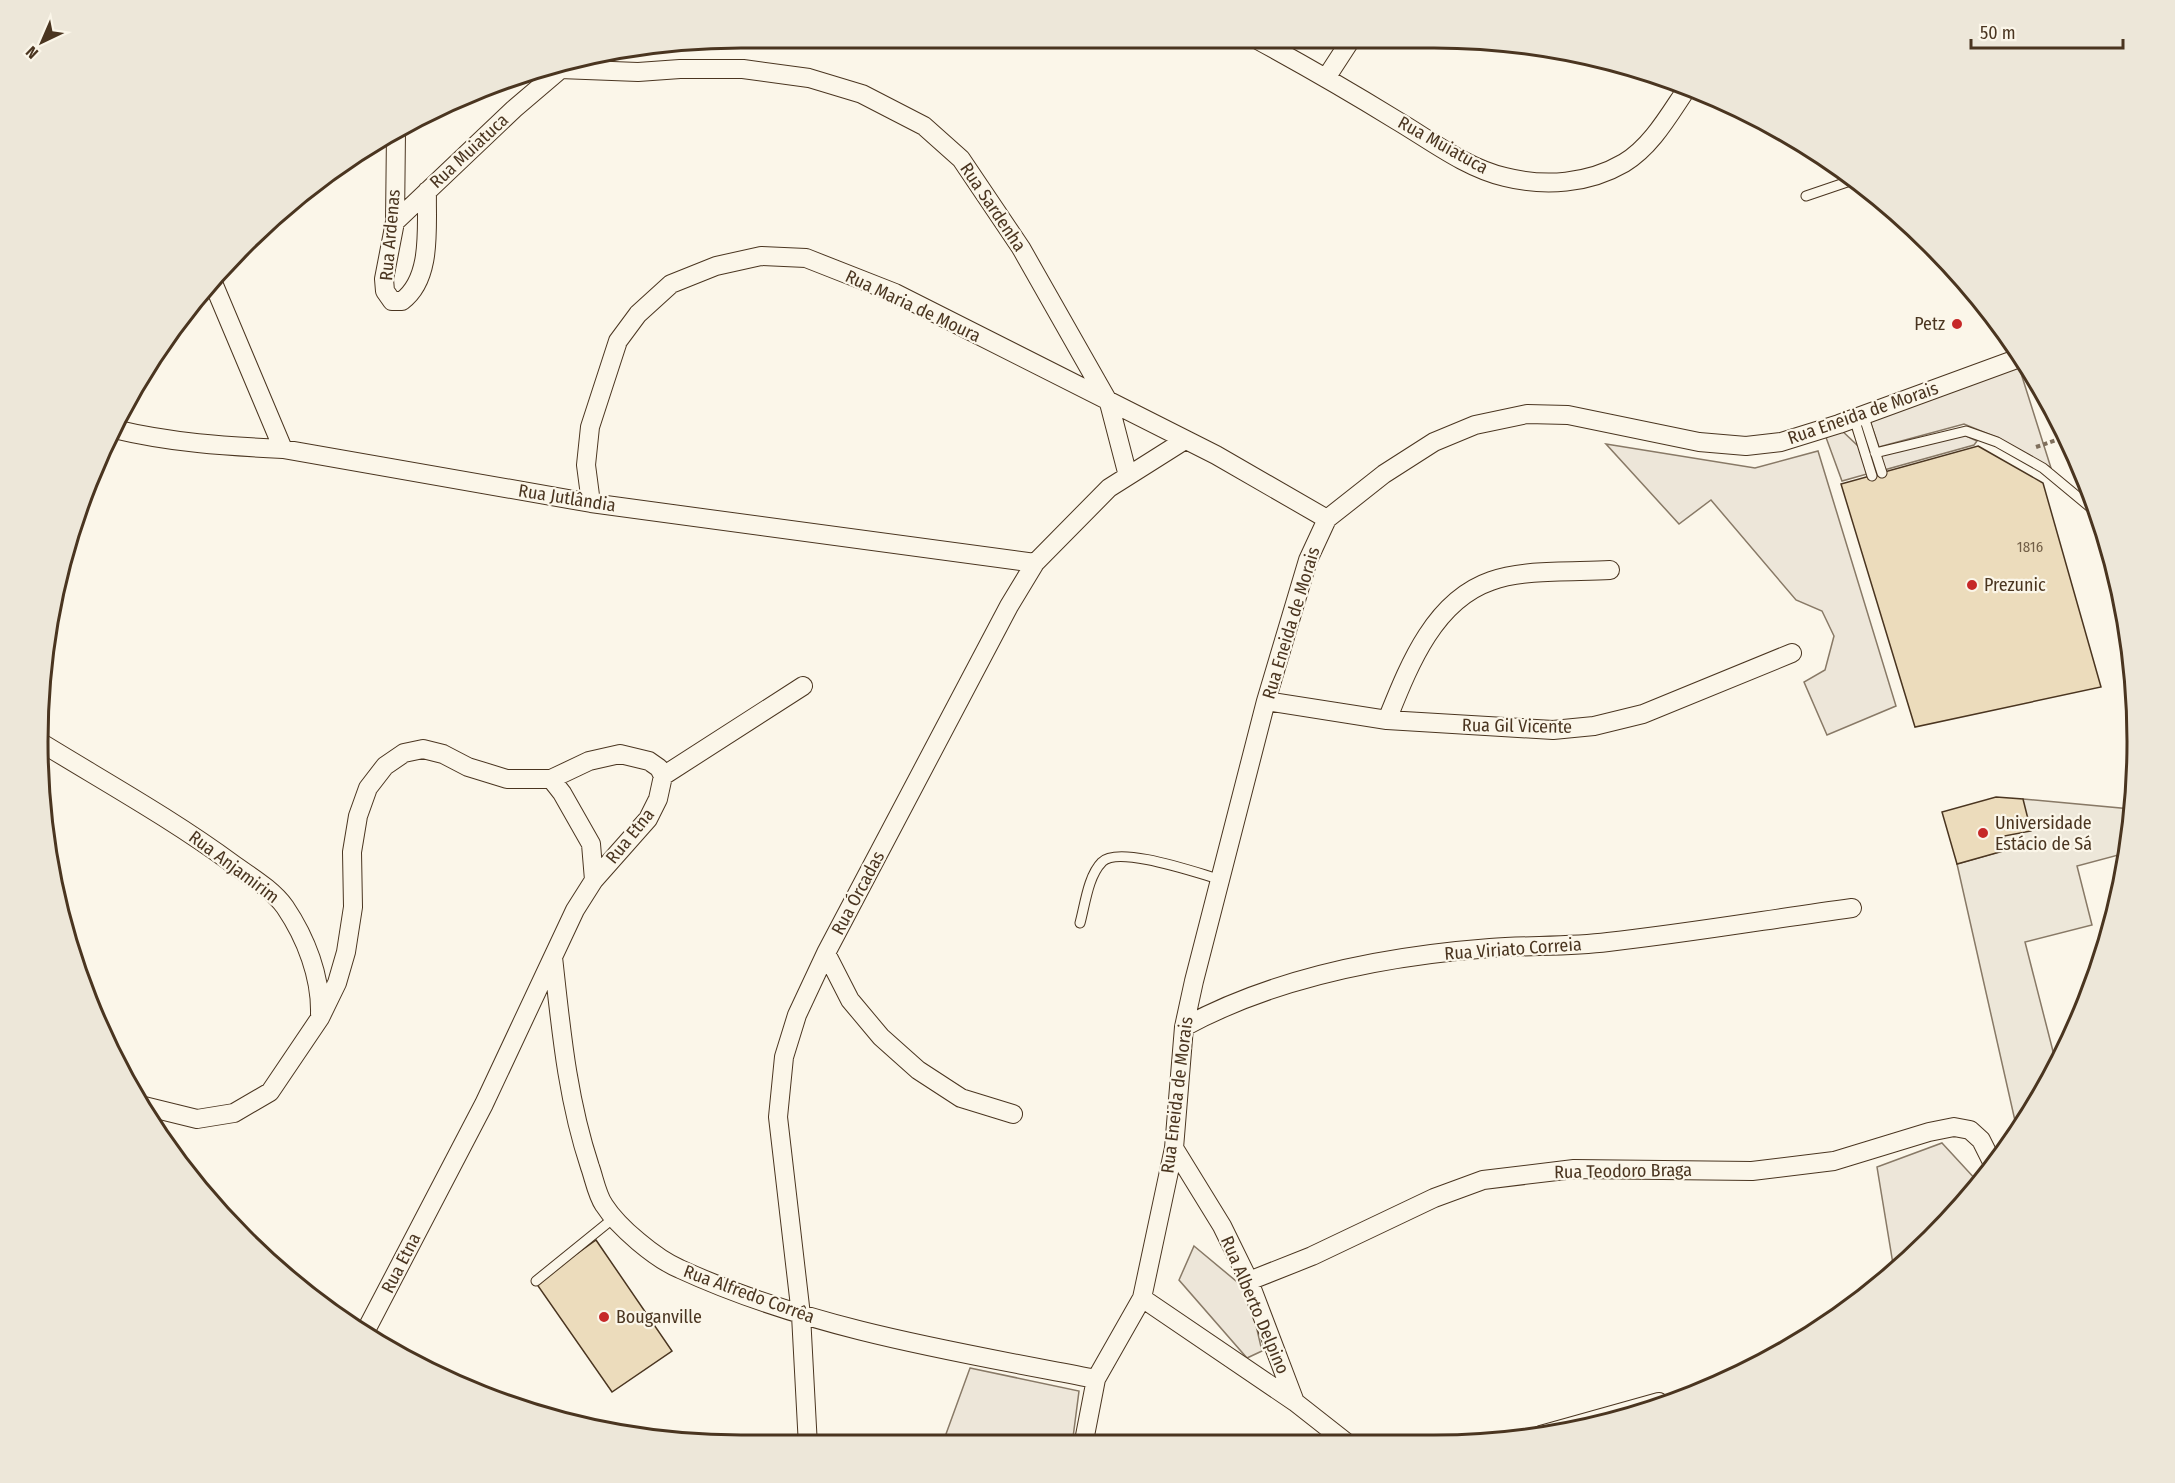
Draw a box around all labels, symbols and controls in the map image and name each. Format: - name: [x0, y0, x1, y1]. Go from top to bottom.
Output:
- north arrow: [12, 12, 72, 72]
- scale bar: [1971, 12, 2122, 50]
- text: 50 m: [1980, 22, 2016, 44]
- text: N: [22, 42, 42, 63]
- street label: Rua Muiatuca: [425, 109, 513, 193]
- street label: Rua Muiatuca: [1394, 111, 1492, 179]
- street label: Rua Sardenha: [955, 159, 1031, 256]
- street label: Rua Ardenas: [375, 188, 405, 282]
- street label: Rua Maria de Moura: [842, 265, 984, 347]
- place label: Petz: [1914, 313, 1945, 335]
- marker: Petz: [1950, 317, 1964, 331]
- street label: Rua Eneida de Morais: [1785, 377, 1942, 449]
- street label: Rua Jutlândia: [517, 479, 617, 517]
- house number: 1816: [2017, 538, 2043, 556]
- street label: Rua Eneida de Morais: [1257, 544, 1325, 702]
- place label: Prezunic: [1984, 574, 2046, 596]
- marker: Prezunic: [1965, 578, 1979, 592]
- street label: Rua Gil Vicente: [1462, 714, 1572, 738]
- street label: Rua Etna: [601, 804, 659, 868]
- place label: Universidade Estácio de Sá: [1995, 812, 2092, 855]
- street label: Rua Anjamirim: [184, 826, 284, 908]
- marker: Universidade Estácio de Sá: [1976, 826, 1990, 840]
- street label: Rua Órcadas: [827, 847, 889, 939]
- street label: Rua Viriato Correia: [1444, 933, 1583, 965]
- street label: Rua Eneida de Morais: [1156, 1015, 1198, 1175]
- street label: Rua Teodoro Braga: [1554, 1159, 1692, 1183]
- street label: Rua Etna: [377, 1229, 426, 1297]
- street label: Rua Alberto Delpino: [1216, 1233, 1294, 1377]
- street label: Rua Alfredo Corrêa: [680, 1260, 818, 1328]
- place label: Bouganville: [616, 1306, 702, 1328]
- marker: Bouganville: [597, 1310, 611, 1324]

